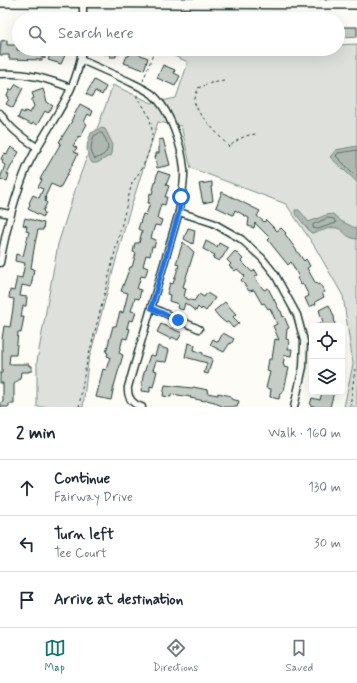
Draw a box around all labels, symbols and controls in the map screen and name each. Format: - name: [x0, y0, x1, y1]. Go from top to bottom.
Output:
- search box: [12, 12, 345, 56]
- icon: search: [26, 23, 48, 45]
- text: Search here: [58, 24, 134, 44]
- route start: [172, 188, 190, 206]
- route end: [169, 311, 187, 329]
- map controls: [309, 323, 345, 395]
- button: locate: [309, 323, 345, 359]
- button: layers: [309, 359, 345, 395]
- text: 2 min: [16, 422, 56, 444]
- text: Walk · 160 m: [268, 425, 341, 442]
- text: Continue: [54, 469, 110, 489]
- icon: ahead: [16, 477, 38, 499]
- text: 130 m: [308, 479, 341, 496]
- text: Fairway Drive: [54, 489, 133, 506]
- text: Turn left: [54, 525, 114, 545]
- icon: left: [16, 533, 38, 555]
- text: 30 m: [314, 535, 341, 552]
- text: Tee Court: [54, 545, 107, 562]
- icon: arrive: [16, 589, 38, 611]
- text: Arrive at destination: [54, 590, 183, 610]
- tab: Map: [44, 637, 66, 675]
- tab: Directions: [153, 637, 198, 675]
- tab: Saved: [286, 637, 313, 675]

